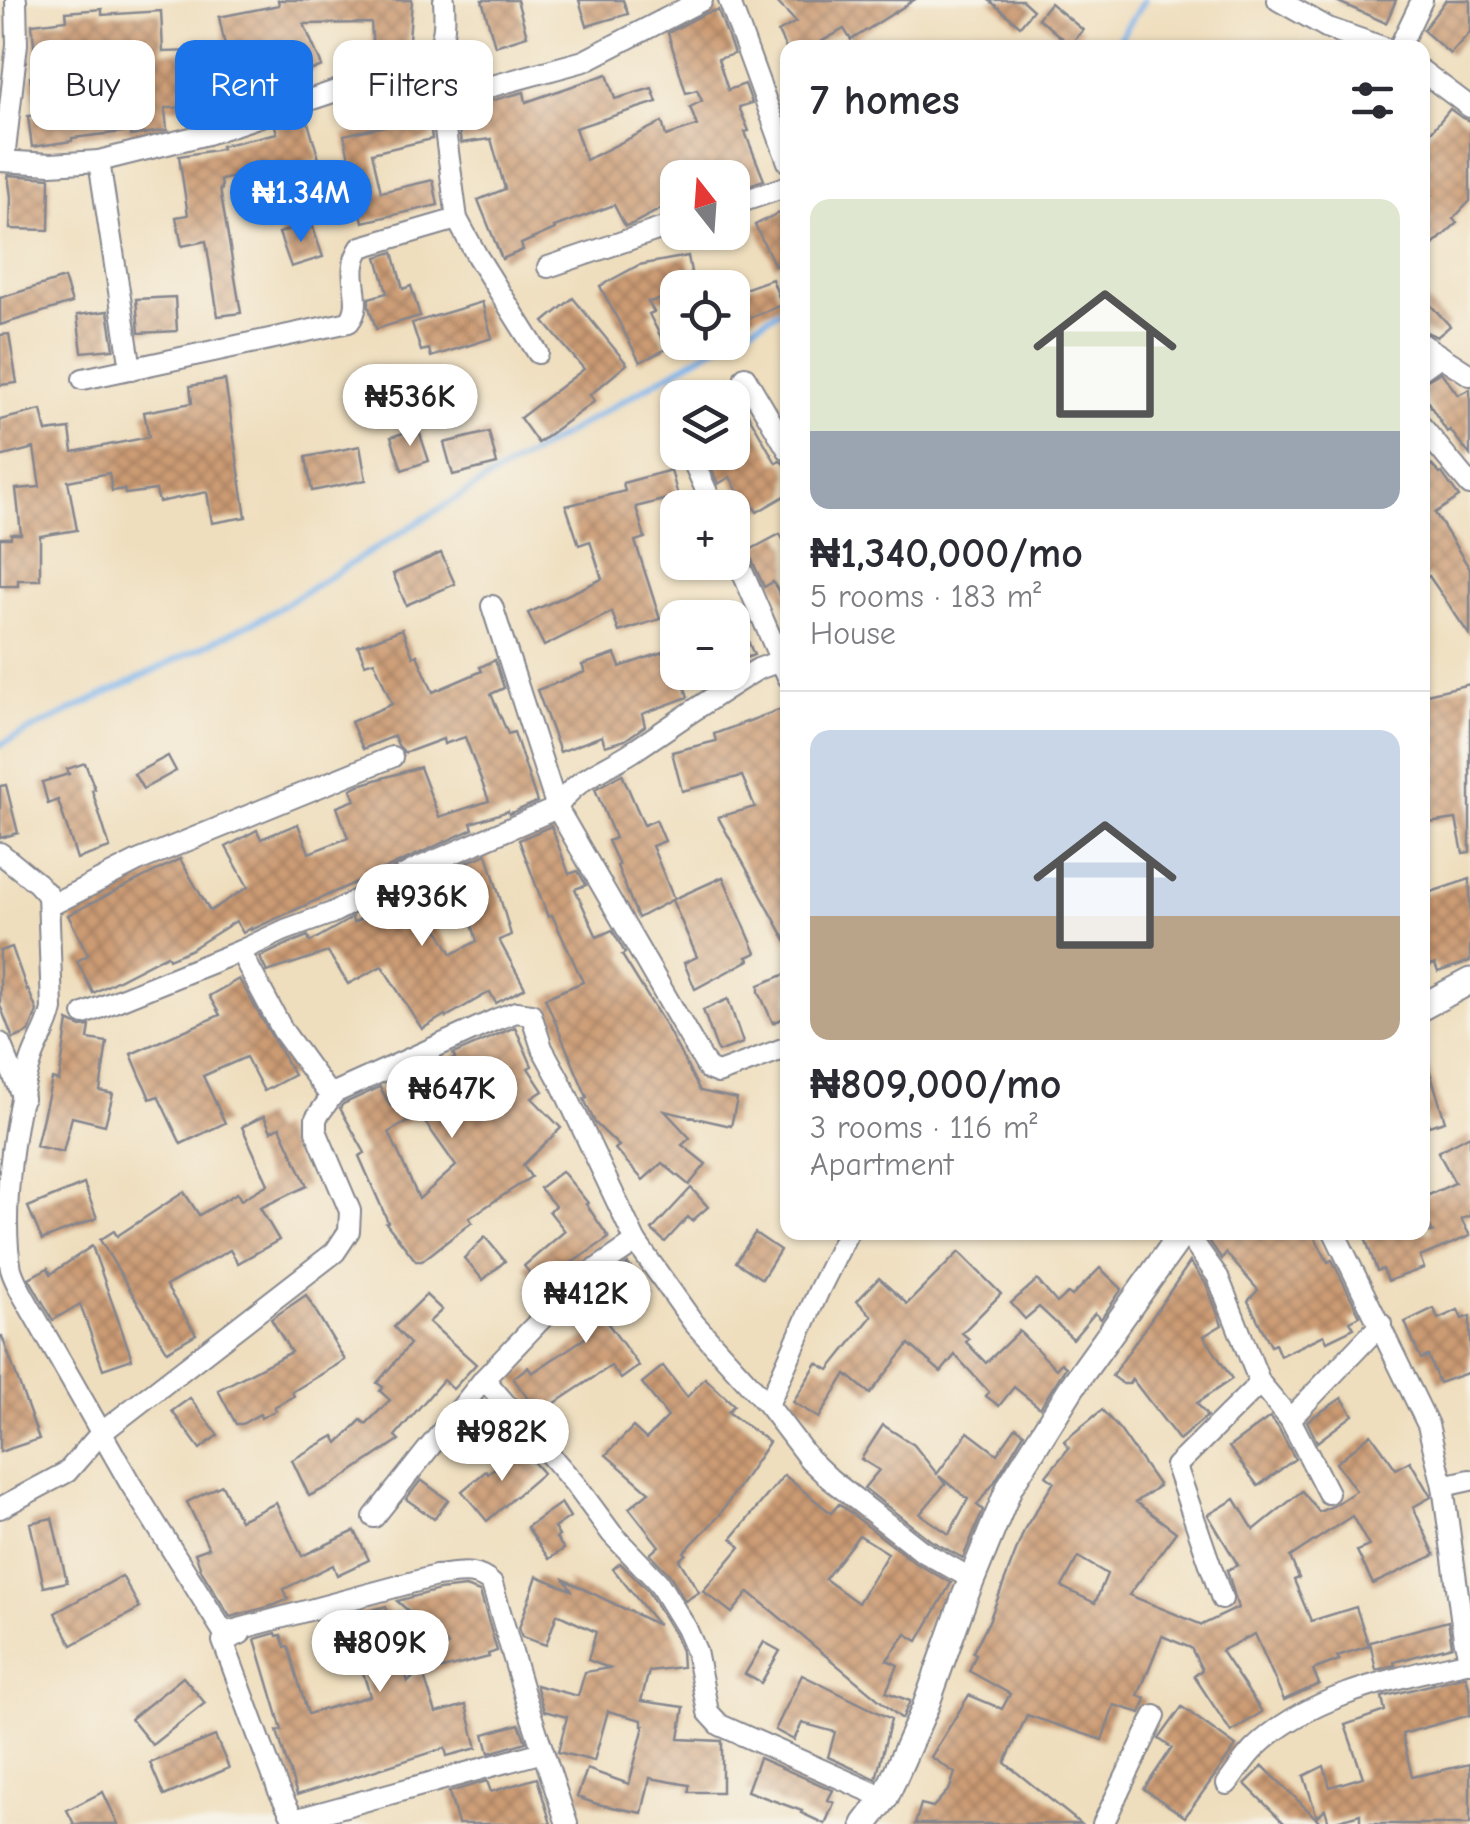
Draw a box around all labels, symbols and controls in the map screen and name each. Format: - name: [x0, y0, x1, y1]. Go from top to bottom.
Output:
- chip: Buy: [30, 40, 155, 130]
- chip: Rent: [175, 40, 313, 130]
- chip: Filters: [333, 40, 493, 130]
- icon: filters: [1345, 73, 1400, 128]
- text: 7 homes: [810, 76, 960, 125]
- pin: ₦1.34M: [220, 160, 382, 245]
- north arrow: [660, 160, 750, 250]
- map controls: [660, 160, 750, 690]
- text: ₦1.34M: [252, 174, 350, 211]
- icon: home: [1015, 264, 1195, 444]
- button: locate: [660, 270, 750, 360]
- pin: ₦536K: [340, 364, 480, 449]
- text: ₦536K: [365, 378, 455, 415]
- button: layers: [660, 380, 750, 470]
- button: +: [660, 490, 750, 580]
- text: ₦1,340,000/mo: [810, 529, 1083, 578]
- text: 5 rooms · 183 m²: [810, 578, 1041, 615]
- button: −: [660, 600, 750, 690]
- text: House: [810, 615, 896, 652]
- icon: home: [1015, 795, 1195, 975]
- pin: ₦936K: [352, 864, 492, 949]
- text: ₦936K: [377, 878, 467, 915]
- pin: ₦647K: [382, 1056, 522, 1141]
- text: ₦809,000/mo: [810, 1060, 1061, 1109]
- text: ₦647K: [408, 1070, 496, 1107]
- text: 3 rooms · 116 m²: [810, 1109, 1038, 1146]
- text: Apartment: [810, 1146, 953, 1183]
- pin: ₦412K: [516, 1261, 656, 1346]
- text: ₦412K: [544, 1275, 628, 1312]
- pin: ₦982K: [432, 1399, 572, 1484]
- text: ₦982K: [457, 1413, 547, 1450]
- pin: ₦809K: [310, 1610, 450, 1695]
- text: ₦809K: [334, 1624, 426, 1661]

